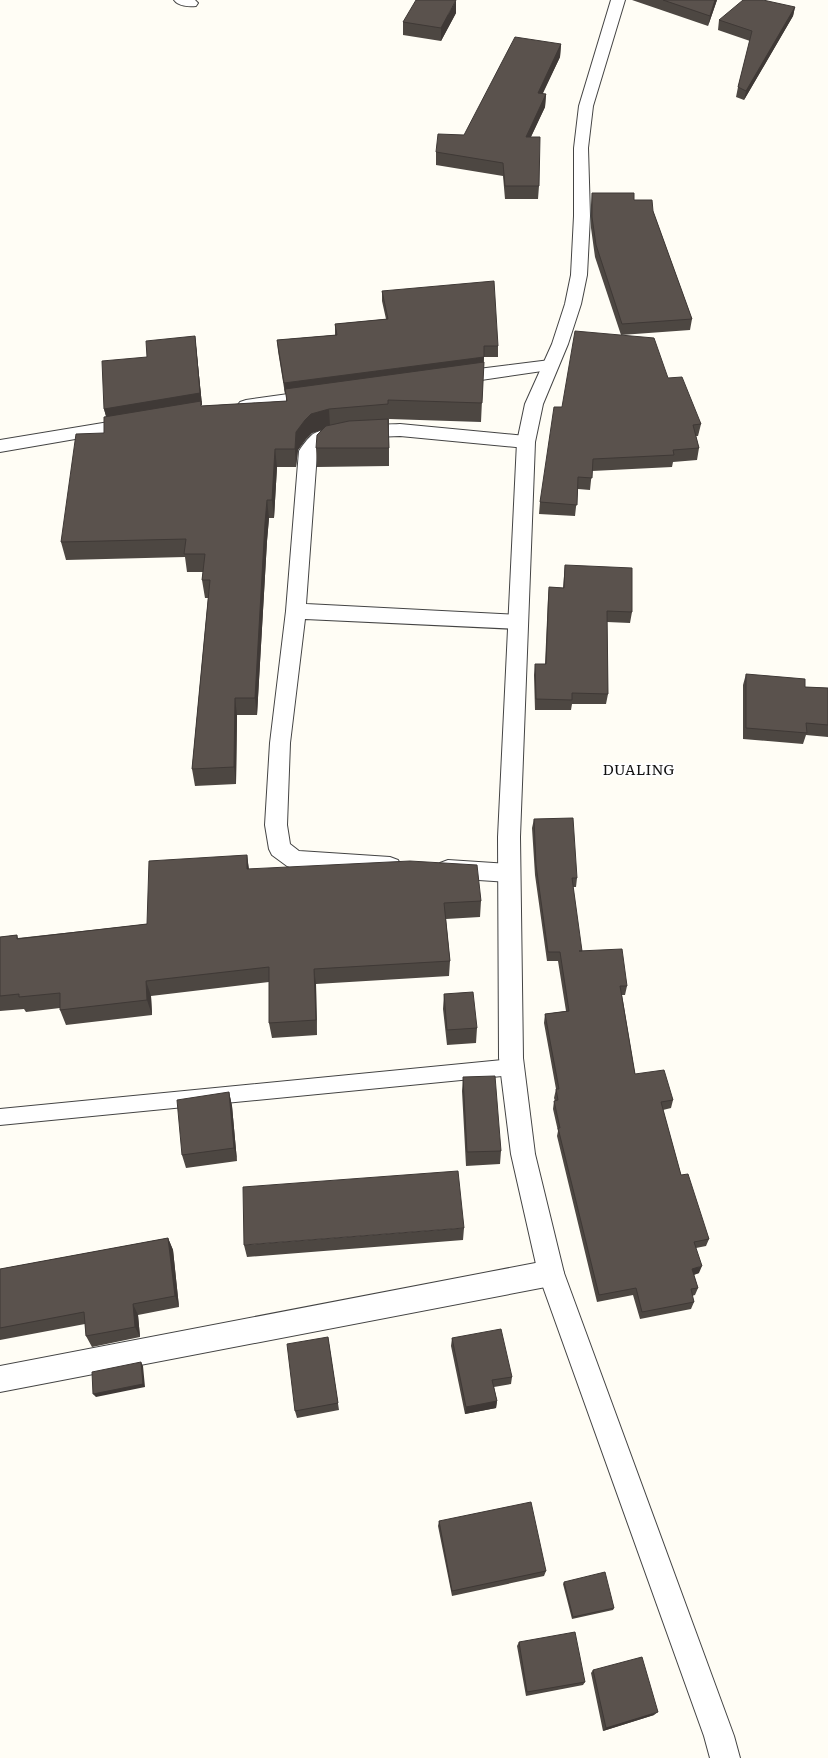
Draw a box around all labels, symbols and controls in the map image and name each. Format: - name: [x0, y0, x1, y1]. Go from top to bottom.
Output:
- district label: DUALING: [603, 761, 675, 779]

